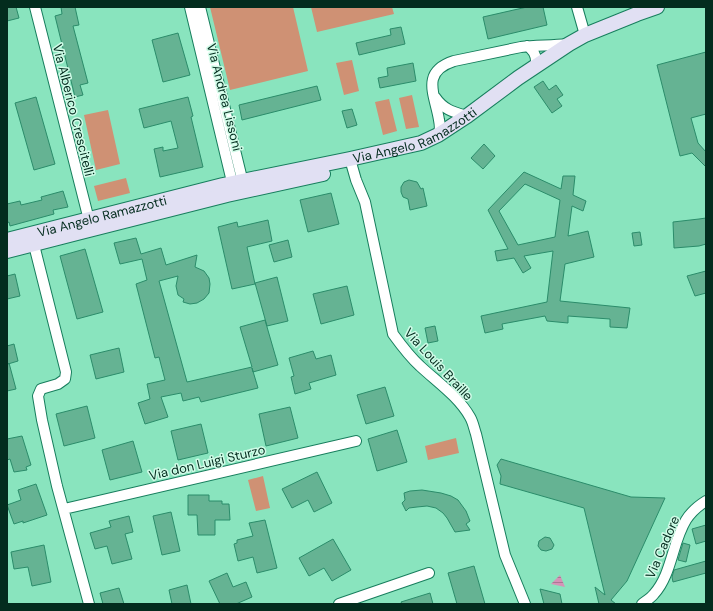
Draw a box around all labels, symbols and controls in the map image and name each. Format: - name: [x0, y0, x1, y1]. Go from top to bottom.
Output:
- street label: Via Alberico Crescitelli: [49, 42, 98, 178]
- street label: Via Andrea Lissoni: [203, 42, 246, 153]
- street label: Via Angelo Ramazzotti: [351, 104, 480, 167]
- street label: Via Angelo Ramazzotti: [36, 192, 169, 241]
- street label: Via Louis Braille: [401, 324, 477, 404]
- street label: Via don Luigi Sturzo: [147, 441, 267, 484]
- street label: Via Cadore: [642, 513, 683, 581]

